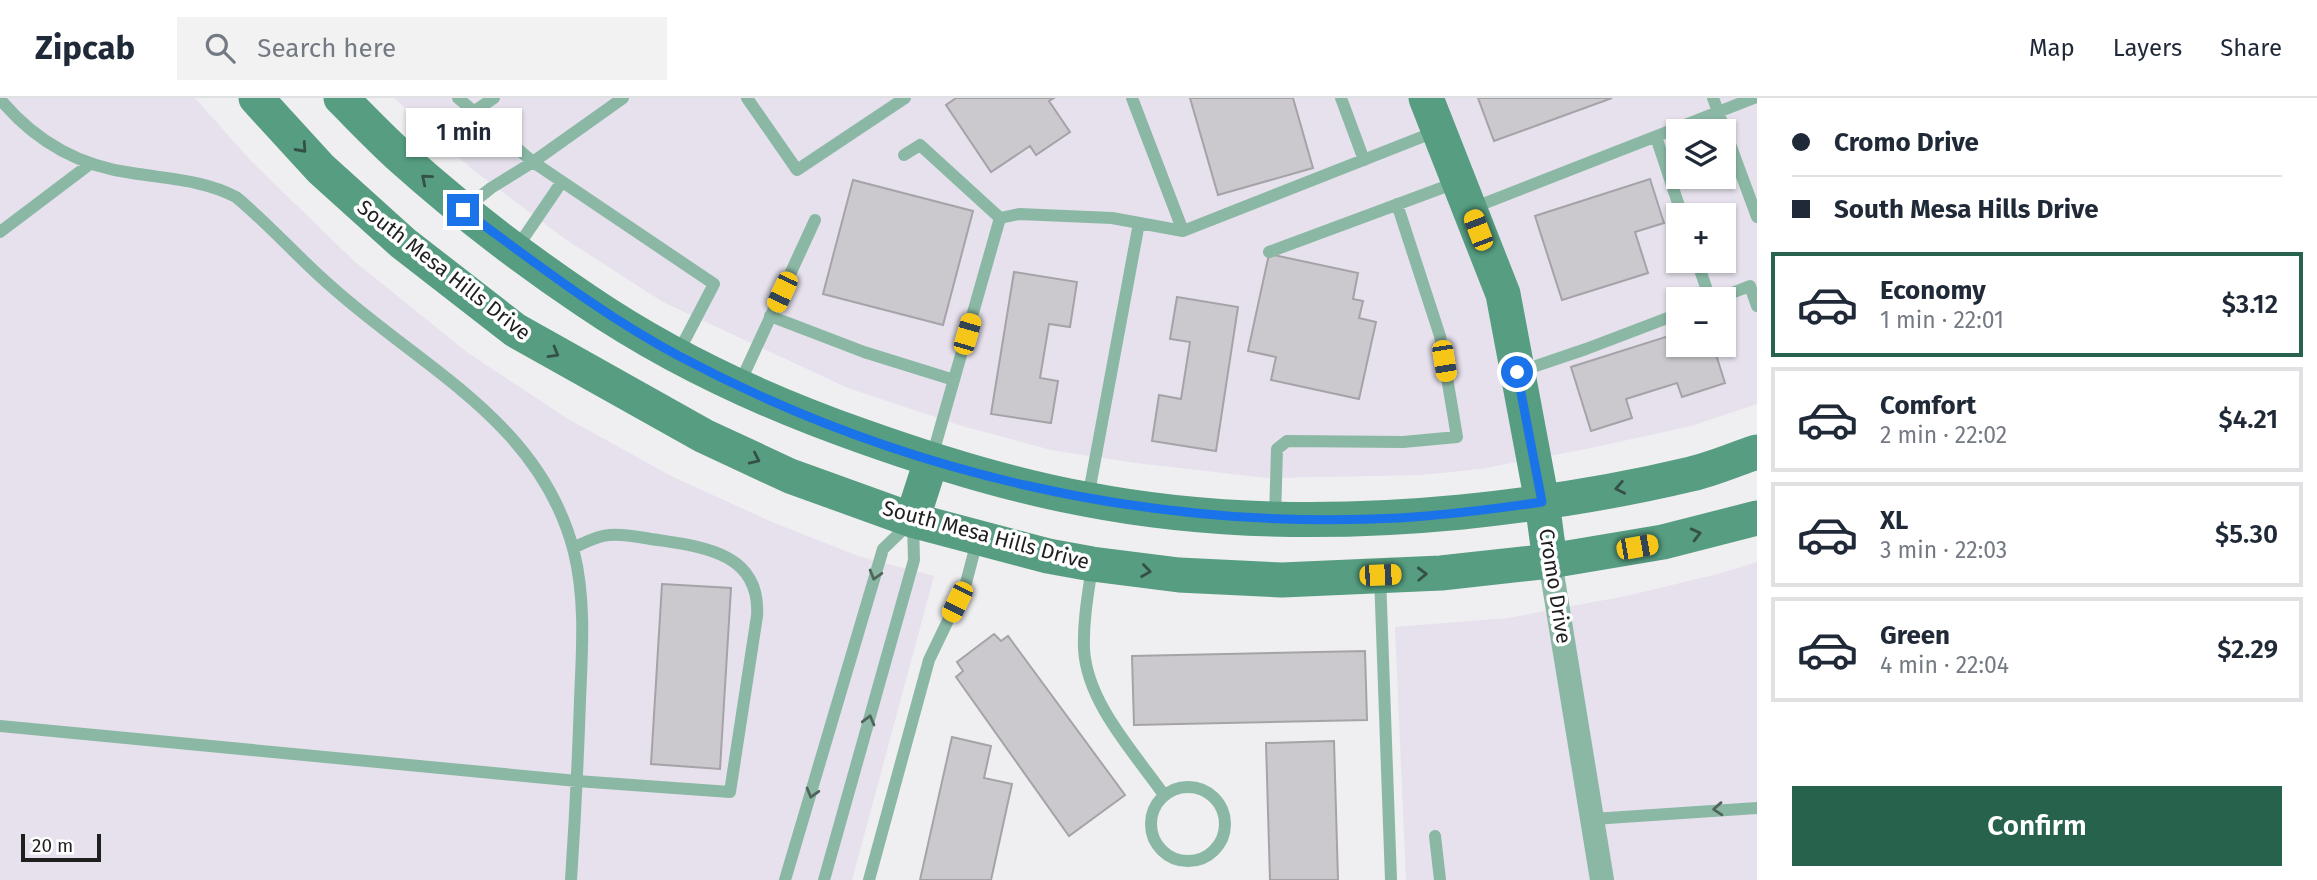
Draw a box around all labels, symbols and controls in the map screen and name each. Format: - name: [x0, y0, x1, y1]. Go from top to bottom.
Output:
- search box: [177, 17, 667, 80]
- text: Zipcab: [35, 28, 135, 68]
- icon: search: [201, 29, 239, 67]
- text: Search here: [257, 33, 396, 64]
- text: Map: [2029, 34, 2075, 62]
- text: Layers: [2113, 34, 2182, 62]
- text: Share: [2220, 34, 2282, 62]
- callout: 1 min: [405, 108, 521, 158]
- text: 1 min: [436, 118, 492, 146]
- map controls: [1666, 119, 1736, 357]
- button: layers: [1666, 119, 1736, 189]
- text: Cromo Drive: [1834, 127, 1979, 158]
- one-way arrow: [294, 140, 306, 153]
- one-way arrow: [421, 174, 433, 187]
- street label: South Mesa Hills Drive: [352, 194, 536, 346]
- route end: [447, 194, 479, 226]
- text: South Mesa Hills Drive: [1834, 194, 2099, 225]
- button: +: [1666, 203, 1736, 273]
- car: [1461, 207, 1496, 253]
- car: [764, 269, 801, 315]
- icon: car: [1796, 273, 1859, 336]
- text: Economy: [1880, 275, 1986, 306]
- button: −: [1666, 287, 1736, 357]
- text: $3.12: [2222, 289, 2278, 320]
- text: 1 min · 22:01: [1880, 306, 2004, 334]
- car: [952, 311, 983, 357]
- car: [1431, 339, 1458, 383]
- one-way arrow: [546, 345, 559, 358]
- route start: [1501, 356, 1533, 388]
- icon: car: [1796, 388, 1859, 451]
- text: Comfort: [1880, 390, 1976, 421]
- text: $4.21: [2219, 404, 2278, 435]
- text: 2 min · 22:02: [1880, 421, 2007, 449]
- one-way arrow: [748, 451, 760, 465]
- one-way arrow: [1614, 479, 1626, 494]
- street label: South Mesa Hills Drive: [880, 495, 1092, 575]
- icon: car: [1796, 503, 1859, 566]
- text: XL: [1880, 505, 1908, 536]
- text: $5.30: [2215, 519, 2278, 550]
- street label: Cromo Drive: [1533, 527, 1577, 645]
- one-way arrow: [1689, 528, 1701, 542]
- car: [1615, 533, 1660, 561]
- text: 3 min · 22:03: [1880, 536, 2007, 564]
- one-way arrow: [1141, 564, 1152, 579]
- car: [1359, 564, 1402, 586]
- one-way arrow: [1417, 566, 1428, 581]
- one-way arrow: [869, 569, 884, 581]
- car: [939, 579, 976, 625]
- icon: car: [1796, 618, 1859, 681]
- text: Green: [1880, 620, 1950, 651]
- text: $2.29: [2217, 634, 2278, 665]
- text: 4 min · 22:04: [1880, 651, 2009, 679]
- one-way arrow: [861, 714, 876, 726]
- button: Confirm: [1792, 786, 2282, 866]
- one-way arrow: [805, 787, 820, 799]
- one-way arrow: [1712, 801, 1723, 816]
- scale bar: [21, 831, 102, 863]
- text: 20 m: [32, 834, 73, 857]

